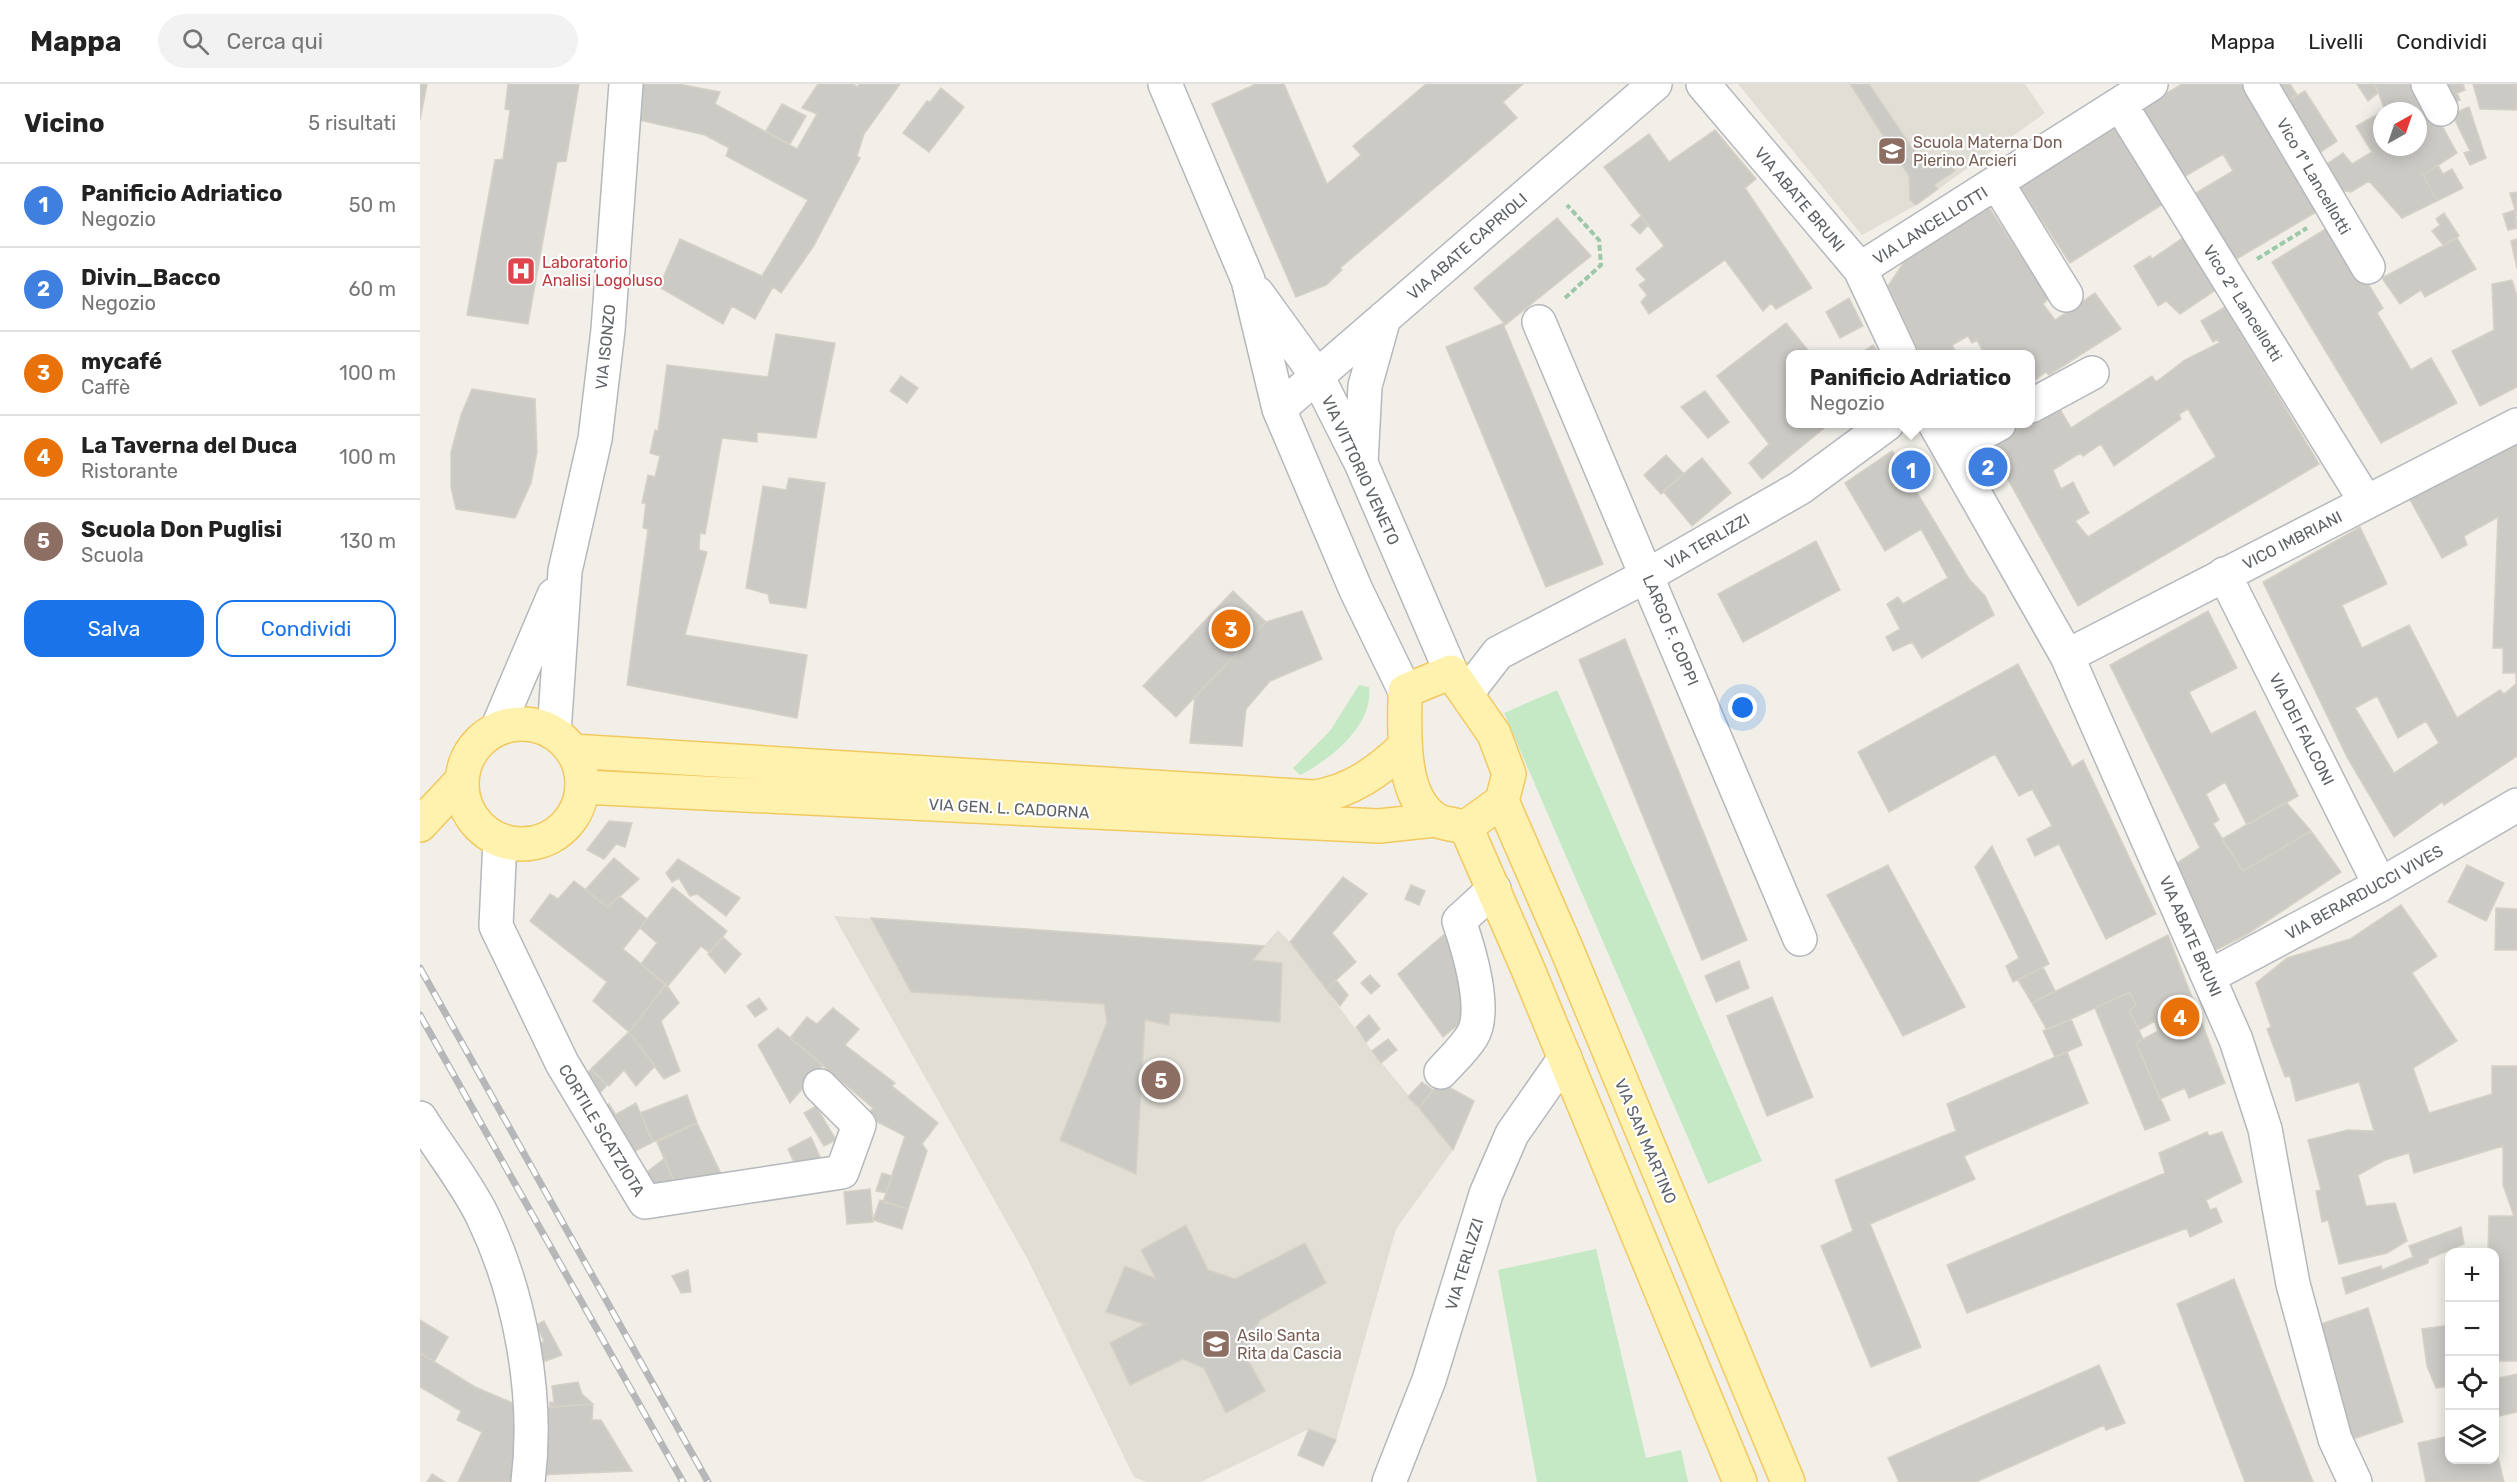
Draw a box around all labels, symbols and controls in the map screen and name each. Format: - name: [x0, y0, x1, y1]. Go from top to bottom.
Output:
- search box: [158, 14, 578, 68]
- text: Mappa: [30, 25, 122, 58]
- icon: search: [179, 25, 212, 58]
- text: Cerca qui: [227, 28, 323, 55]
- text: Mappa: [2210, 29, 2275, 54]
- text: Livelli: [2308, 29, 2363, 54]
- text: Condividi: [2396, 29, 2487, 54]
- north arrow: [2373, 102, 2427, 156]
- text: Vicino: [24, 108, 105, 139]
- text: 5 risultati: [308, 111, 396, 135]
- street label: Vico 1º Lancellotti: [2273, 115, 2355, 238]
- place label: Scuola Materna Don Pierino Arcieri: [1913, 133, 2062, 170]
- school or university icon: Scuola Materna Don Pierino Arcieri: [1876, 135, 1908, 167]
- street label: VIA ABATE BRUNI: [1750, 143, 1849, 255]
- text: Panificio Adriatico: [81, 180, 282, 207]
- street label: VIA LANCELLOTTI: [1869, 182, 1991, 268]
- street label: VIA ABATE CAPRIOLI: [1403, 189, 1531, 304]
- text: 1: [39, 193, 48, 217]
- text: 50 m: [349, 193, 396, 217]
- text: Negozio: [81, 207, 156, 231]
- street label: Vico 2º Lancellotti: [2199, 241, 2286, 365]
- place label: Laboratorio Analisi Logoluso: [542, 253, 663, 290]
- hospital icon: Laboratorio Analisi Logoluso: [505, 255, 537, 287]
- text: Divin_Bacco: [81, 264, 221, 291]
- text: 2: [37, 277, 50, 301]
- text: 60 m: [349, 277, 396, 301]
- text: Negozio: [81, 291, 156, 315]
- street label: VIA ISONZO: [592, 303, 619, 391]
- text: mycafé: [81, 348, 162, 375]
- popup: [1786, 350, 2035, 428]
- text: 3: [37, 361, 50, 385]
- text: 100 m: [339, 361, 396, 385]
- text: Panificio Adriatico: [1810, 364, 2011, 391]
- text: Caffè: [81, 375, 130, 399]
- text: Negozio: [1810, 391, 1885, 415]
- street label: VIA VITTORIO VENETO: [1318, 393, 1404, 548]
- text: La Taverna del Duca: [81, 432, 297, 459]
- pin: 2: [1968, 444, 2008, 490]
- text: 4: [37, 445, 50, 469]
- text: 100 m: [339, 445, 396, 469]
- pin: 1: [1892, 448, 1930, 492]
- text: Ristorante: [81, 459, 178, 483]
- street label: VICO IMBRIANI: [2239, 507, 2345, 574]
- street label: VIA TERLIZZI: [1661, 509, 1753, 573]
- text: Scuola Don Puglisi: [81, 516, 282, 543]
- text: 5: [37, 529, 50, 553]
- text: 130 m: [340, 529, 396, 553]
- text: Scuola: [81, 543, 144, 567]
- street label: LARGO F. COPPI: [1639, 572, 1702, 688]
- button: Salva: [24, 600, 204, 657]
- button: Condividi: [216, 600, 396, 657]
- pin: 3: [1212, 606, 1250, 652]
- street label: VIA DEI FALCONI: [2265, 670, 2338, 788]
- your location: [1728, 693, 1757, 722]
- street label: VIA GEN. L. CADORNA: [928, 795, 1090, 822]
- street label: VIA BERARDUCCI VIVES: [2282, 841, 2447, 944]
- street label: VIA ABATE BRUNI: [2155, 873, 2226, 1000]
- pin: 4: [2160, 994, 2200, 1040]
- pin: 5: [1142, 1058, 1180, 1102]
- street label: CORTILE SCATZIOTA: [555, 1061, 649, 1200]
- street label: VIA SAN MARTINO: [1611, 1076, 1680, 1207]
- street label: VIA TERLIZZI: [1441, 1216, 1487, 1312]
- map controls: [2445, 1248, 2499, 1464]
- button: +: [2445, 1248, 2499, 1302]
- button: −: [2445, 1302, 2499, 1356]
- place label: Asilo Santa Rita da Cascia: [1237, 1326, 1342, 1363]
- school or university icon: Asilo Santa Rita da Cascia: [1200, 1328, 1232, 1360]
- button: locate: [2445, 1356, 2499, 1410]
- button: layers: [2445, 1410, 2499, 1464]

